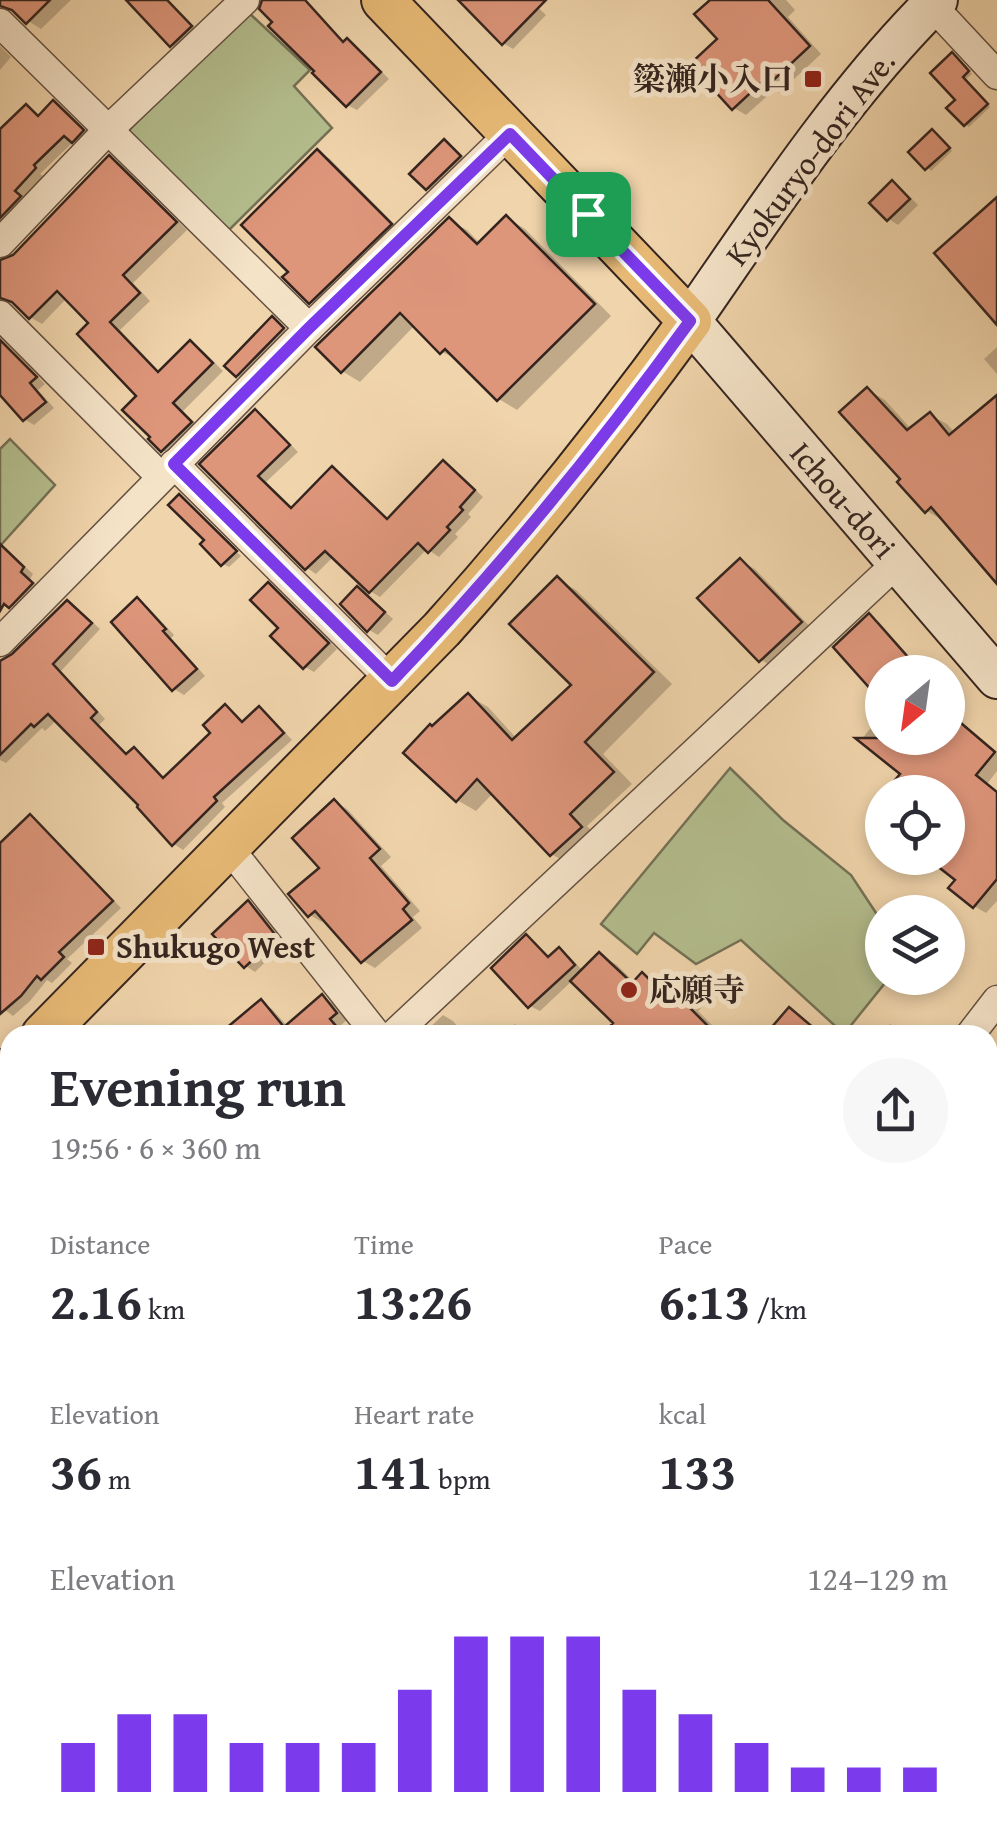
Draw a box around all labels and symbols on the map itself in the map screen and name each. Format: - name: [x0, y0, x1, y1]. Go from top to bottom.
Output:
- street label: Kyokuryo-dori Ave.: [713, 40, 906, 275]
- place label: 簗瀬小入口: [633, 55, 793, 102]
- marker: 簗瀬小入口: [802, 68, 824, 90]
- pin: [546, 172, 631, 257]
- street label: Ichou-dori: [779, 431, 908, 569]
- north arrow: [865, 655, 965, 755]
- place label: Shukugo West: [116, 923, 315, 970]
- marker: Shukugo West: [85, 936, 107, 958]
- place label: 応願寺: [649, 966, 745, 1013]
- marker: 応願寺: [618, 979, 640, 1001]

